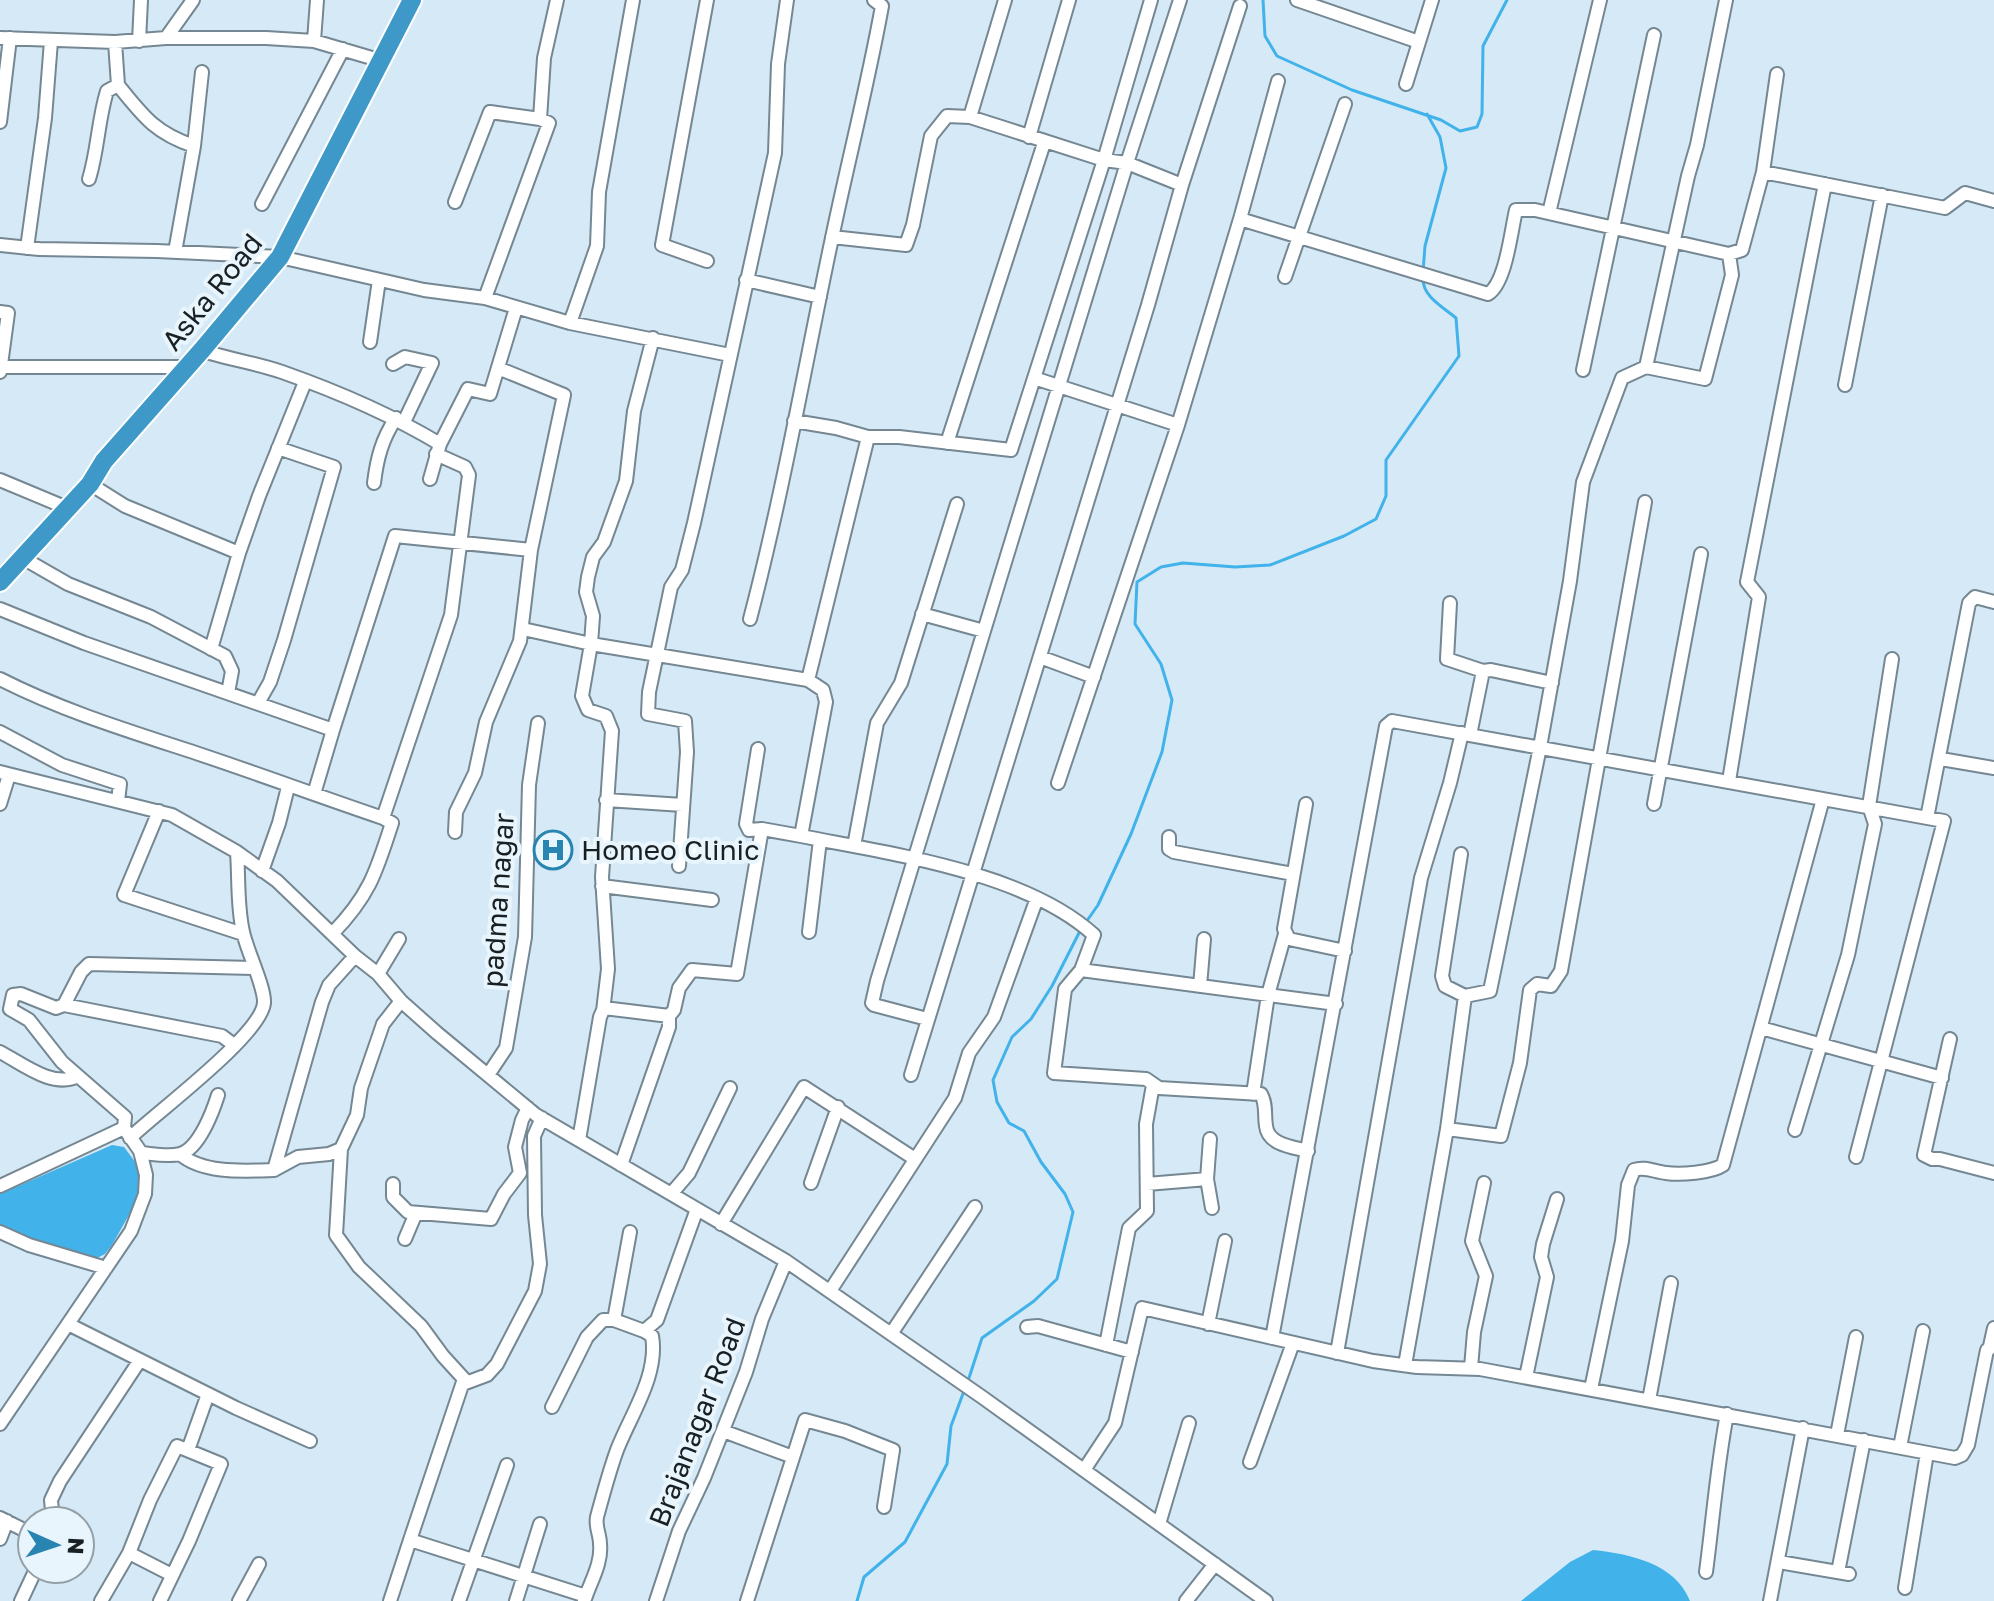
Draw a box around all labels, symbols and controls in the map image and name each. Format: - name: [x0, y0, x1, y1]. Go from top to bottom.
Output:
- street label: Aska Road: [155, 227, 269, 357]
- street label: padma nagar: [475, 812, 520, 988]
- hospital icon: Homeo Clinic: [532, 829, 574, 871]
- place label: Homeo Clinic: [581, 833, 759, 866]
- street label: Brajanagar Road: [642, 1313, 752, 1531]
- north arrow: [16, 1505, 96, 1585]
- text: N: [63, 1537, 90, 1555]

